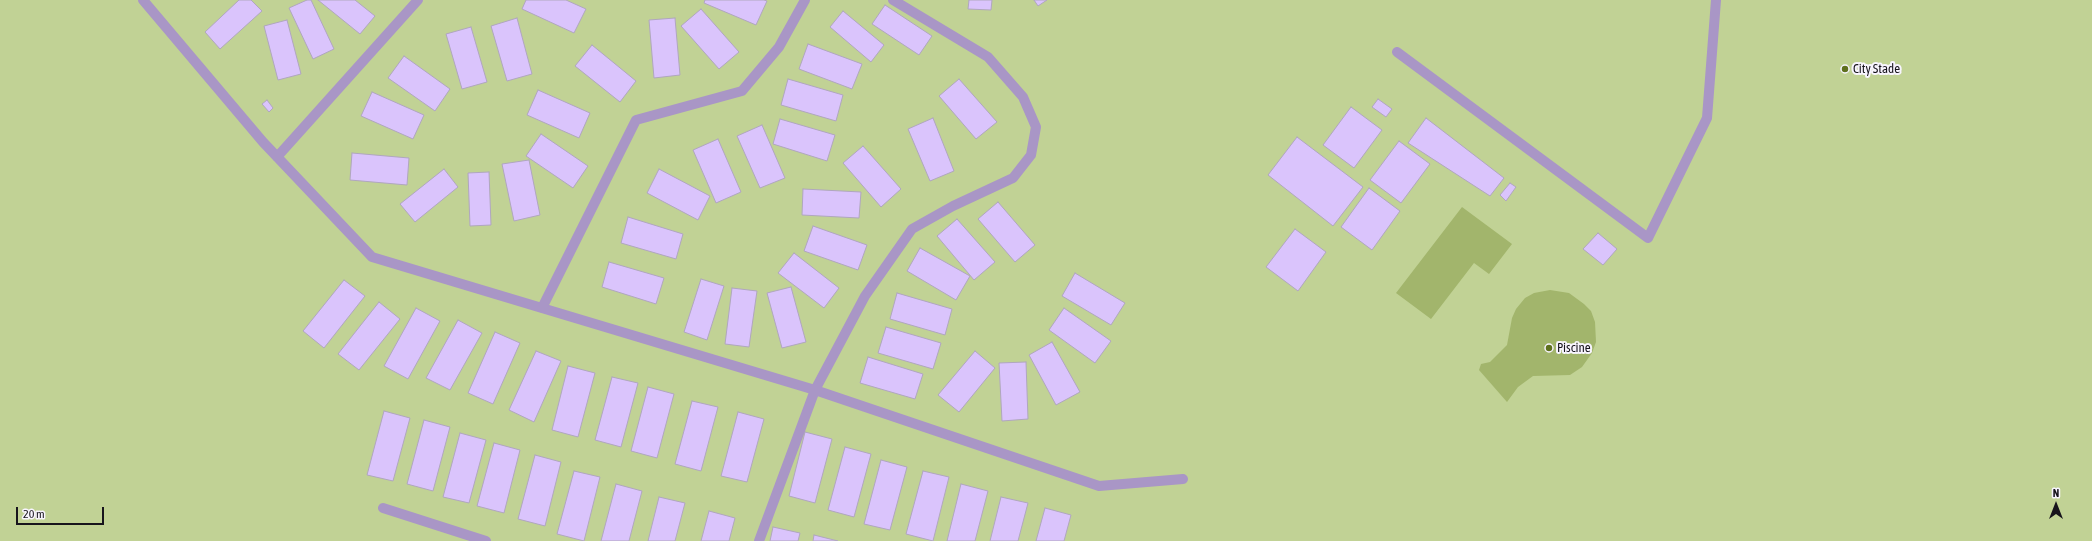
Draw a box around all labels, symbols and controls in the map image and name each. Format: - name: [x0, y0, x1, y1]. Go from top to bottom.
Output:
- place label: City Stade: [1853, 61, 1900, 77]
- marker: City Stade: [1840, 64, 1850, 74]
- place label: Piscine: [1557, 340, 1591, 356]
- marker: Piscine: [1544, 343, 1554, 353]
- north arrow: [2036, 485, 2076, 525]
- text: N: [2053, 487, 2059, 499]
- scale bar: [18, 499, 106, 525]
- text: 20 m: [23, 507, 45, 521]

